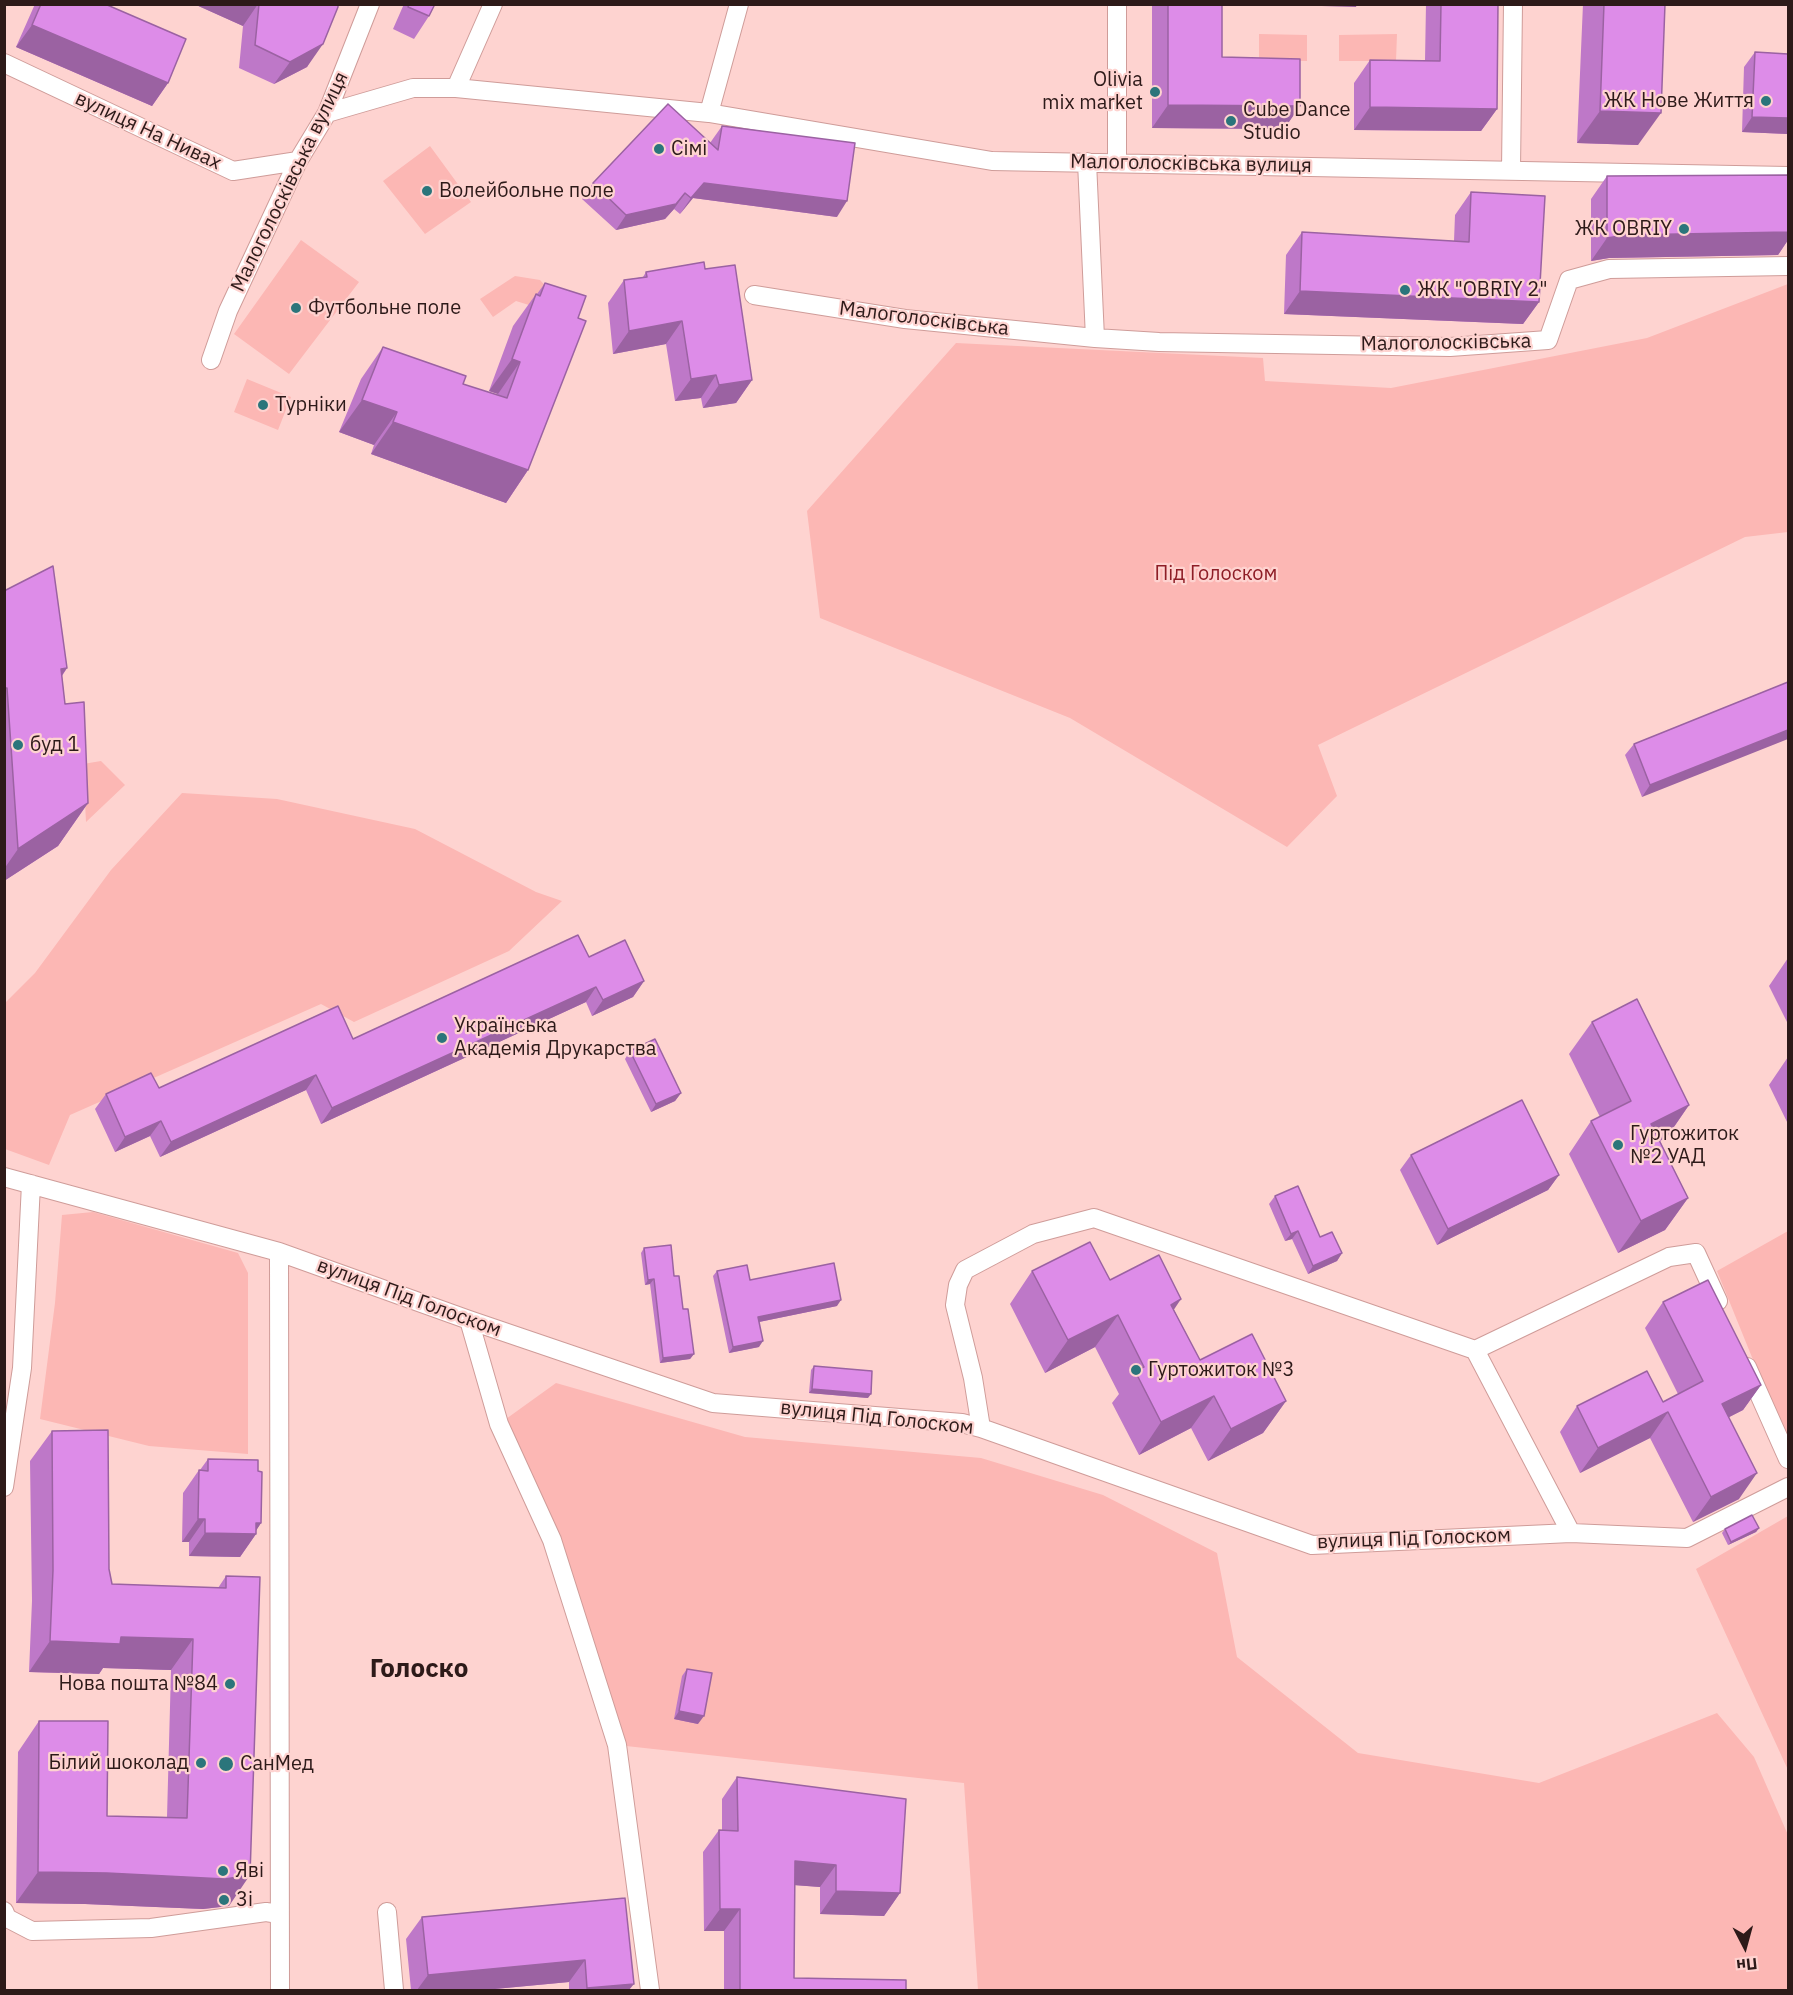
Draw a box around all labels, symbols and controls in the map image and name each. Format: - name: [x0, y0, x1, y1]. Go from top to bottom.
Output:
- street label: Малоголосківська вулиця: [226, 68, 354, 296]
- place label: Olivia mix market: [1042, 68, 1143, 115]
- marker: Olivia mix market: [1148, 85, 1162, 99]
- street label: вулиця На Нивах: [71, 87, 225, 175]
- place label: ЖК Нове Життя: [1604, 89, 1754, 113]
- marker: ЖК Нове Життя: [1759, 94, 1773, 108]
- place label: Cube Dance Studio: [1243, 98, 1350, 145]
- marker: Cube Dance Studio: [1224, 114, 1238, 128]
- place label: Сімі: [671, 137, 707, 161]
- marker: Сімі: [652, 142, 666, 156]
- street label: Малоголосківська вулиця: [1070, 150, 1312, 178]
- place label: Волейбольне поле: [439, 179, 614, 203]
- marker: Волейбольне поле: [420, 184, 434, 198]
- place label: ЖК OBRIY: [1575, 217, 1672, 241]
- marker: ЖК OBRIY: [1677, 222, 1691, 236]
- place label: ЖК "OBRIY 2": [1417, 278, 1548, 302]
- marker: ЖК "OBRIY 2": [1398, 283, 1412, 297]
- place label: Футбольне поле: [308, 296, 461, 320]
- street label: Малоголосківська: [838, 297, 1010, 341]
- marker: Футбольне поле: [289, 301, 303, 315]
- street label: Малоголосківська: [1360, 330, 1532, 356]
- place label: Турніки: [275, 393, 347, 417]
- marker: Турніки: [256, 398, 270, 412]
- park label: Під Голоском: [1155, 562, 1277, 586]
- place label: буд 1: [30, 733, 79, 757]
- marker: буд 1: [11, 738, 25, 752]
- place label: Українська Академія Друкарства: [454, 1014, 656, 1061]
- marker: Українська Академія Друкарства: [435, 1031, 449, 1045]
- place label: Гуртожиток №2 УАД: [1630, 1122, 1739, 1169]
- marker: Гуртожиток №2 УАД: [1611, 1138, 1625, 1152]
- street label: вулиця Під Голоском: [314, 1254, 504, 1342]
- place label: Гуртожиток №3: [1148, 1358, 1294, 1382]
- marker: Гуртожиток №3: [1129, 1363, 1143, 1377]
- street label: вулиця Під Голоском: [779, 1396, 975, 1440]
- street label: вулиця Під Голоском: [1317, 1524, 1511, 1554]
- district label: Голоско: [370, 1653, 468, 1685]
- place label: Нова пошта №84: [58, 1672, 218, 1696]
- marker: Нова пошта №84: [223, 1677, 237, 1691]
- place label: Білий шоколад: [48, 1751, 189, 1775]
- place label: СанМед: [240, 1752, 314, 1776]
- marker: СанМед: [217, 1755, 235, 1773]
- marker: Білий шоколад: [194, 1756, 208, 1770]
- place label: Яві: [235, 1859, 264, 1883]
- marker: Яві: [216, 1864, 230, 1878]
- place label: 3і: [236, 1888, 253, 1912]
- marker: 3і: [217, 1893, 231, 1907]
- north arrow: [1715, 1917, 1775, 1977]
- text: Пн: [1735, 1954, 1758, 1976]

